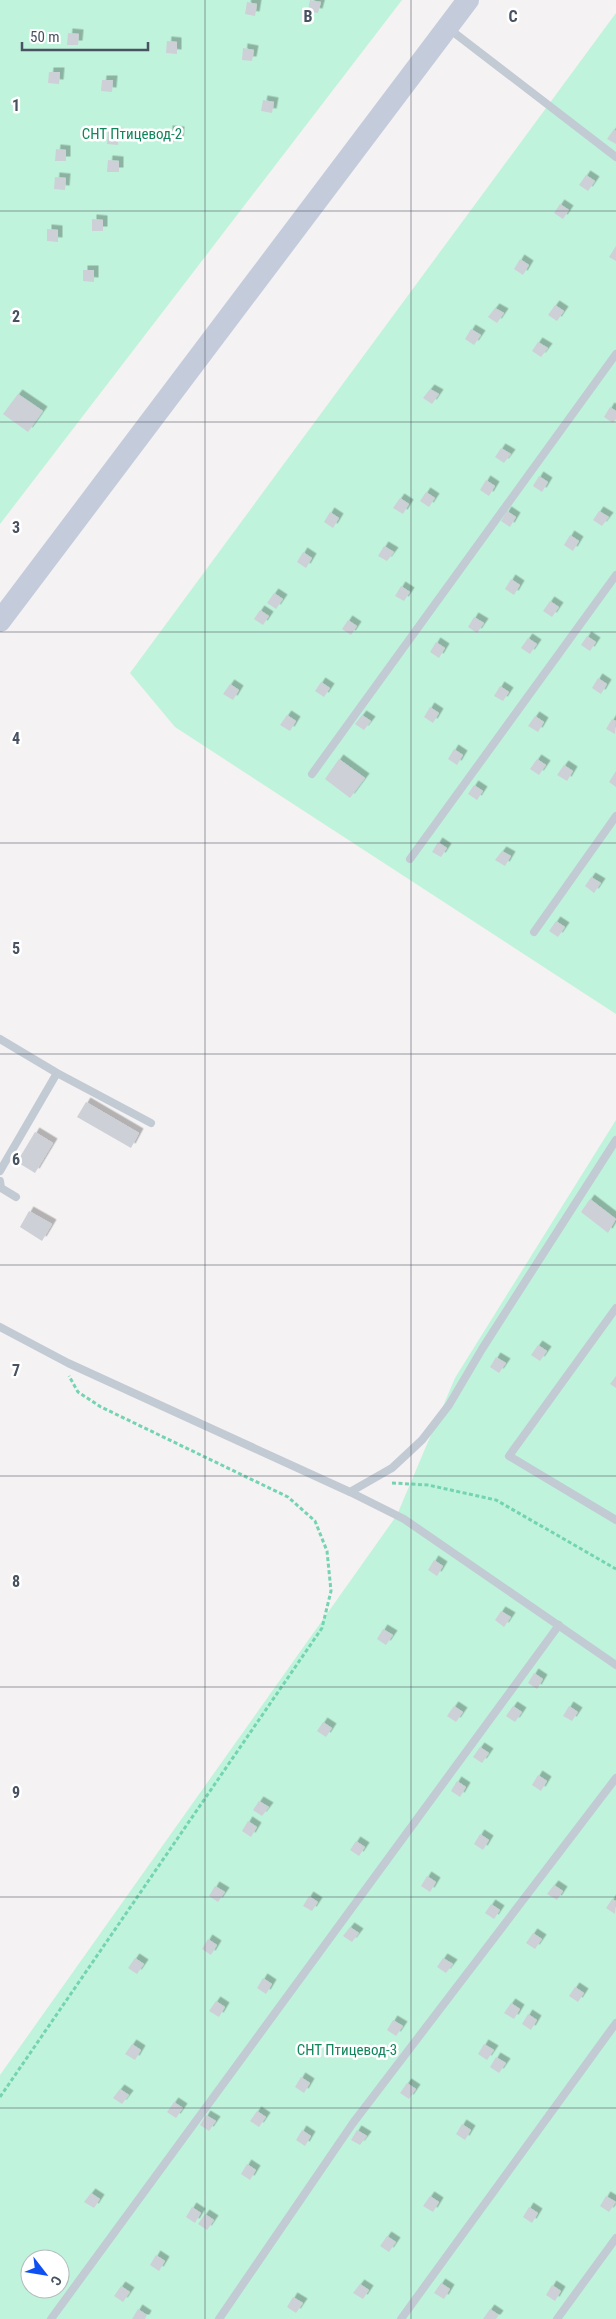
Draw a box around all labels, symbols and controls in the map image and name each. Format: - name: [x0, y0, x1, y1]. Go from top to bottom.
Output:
- text: B: [304, 7, 313, 26]
- text: C: [508, 7, 518, 26]
- scale bar: [22, 20, 149, 52]
- text: 50 m: [30, 28, 60, 46]
- text: 1: [12, 96, 20, 115]
- park label: СНТ Птицевод-2: [82, 125, 182, 143]
- text: 2: [12, 307, 20, 326]
- text: 3: [12, 518, 20, 537]
- text: 4: [12, 729, 20, 748]
- text: 5: [12, 939, 20, 958]
- text: 6: [12, 1150, 20, 1169]
- text: 7: [12, 1361, 20, 1380]
- text: 8: [12, 1572, 20, 1591]
- text: 9: [12, 1783, 20, 1802]
- park label: СНТ Птицевод-3: [297, 2041, 397, 2059]
- north arrow: [20, 2249, 70, 2299]
- text: С: [47, 2273, 65, 2288]

